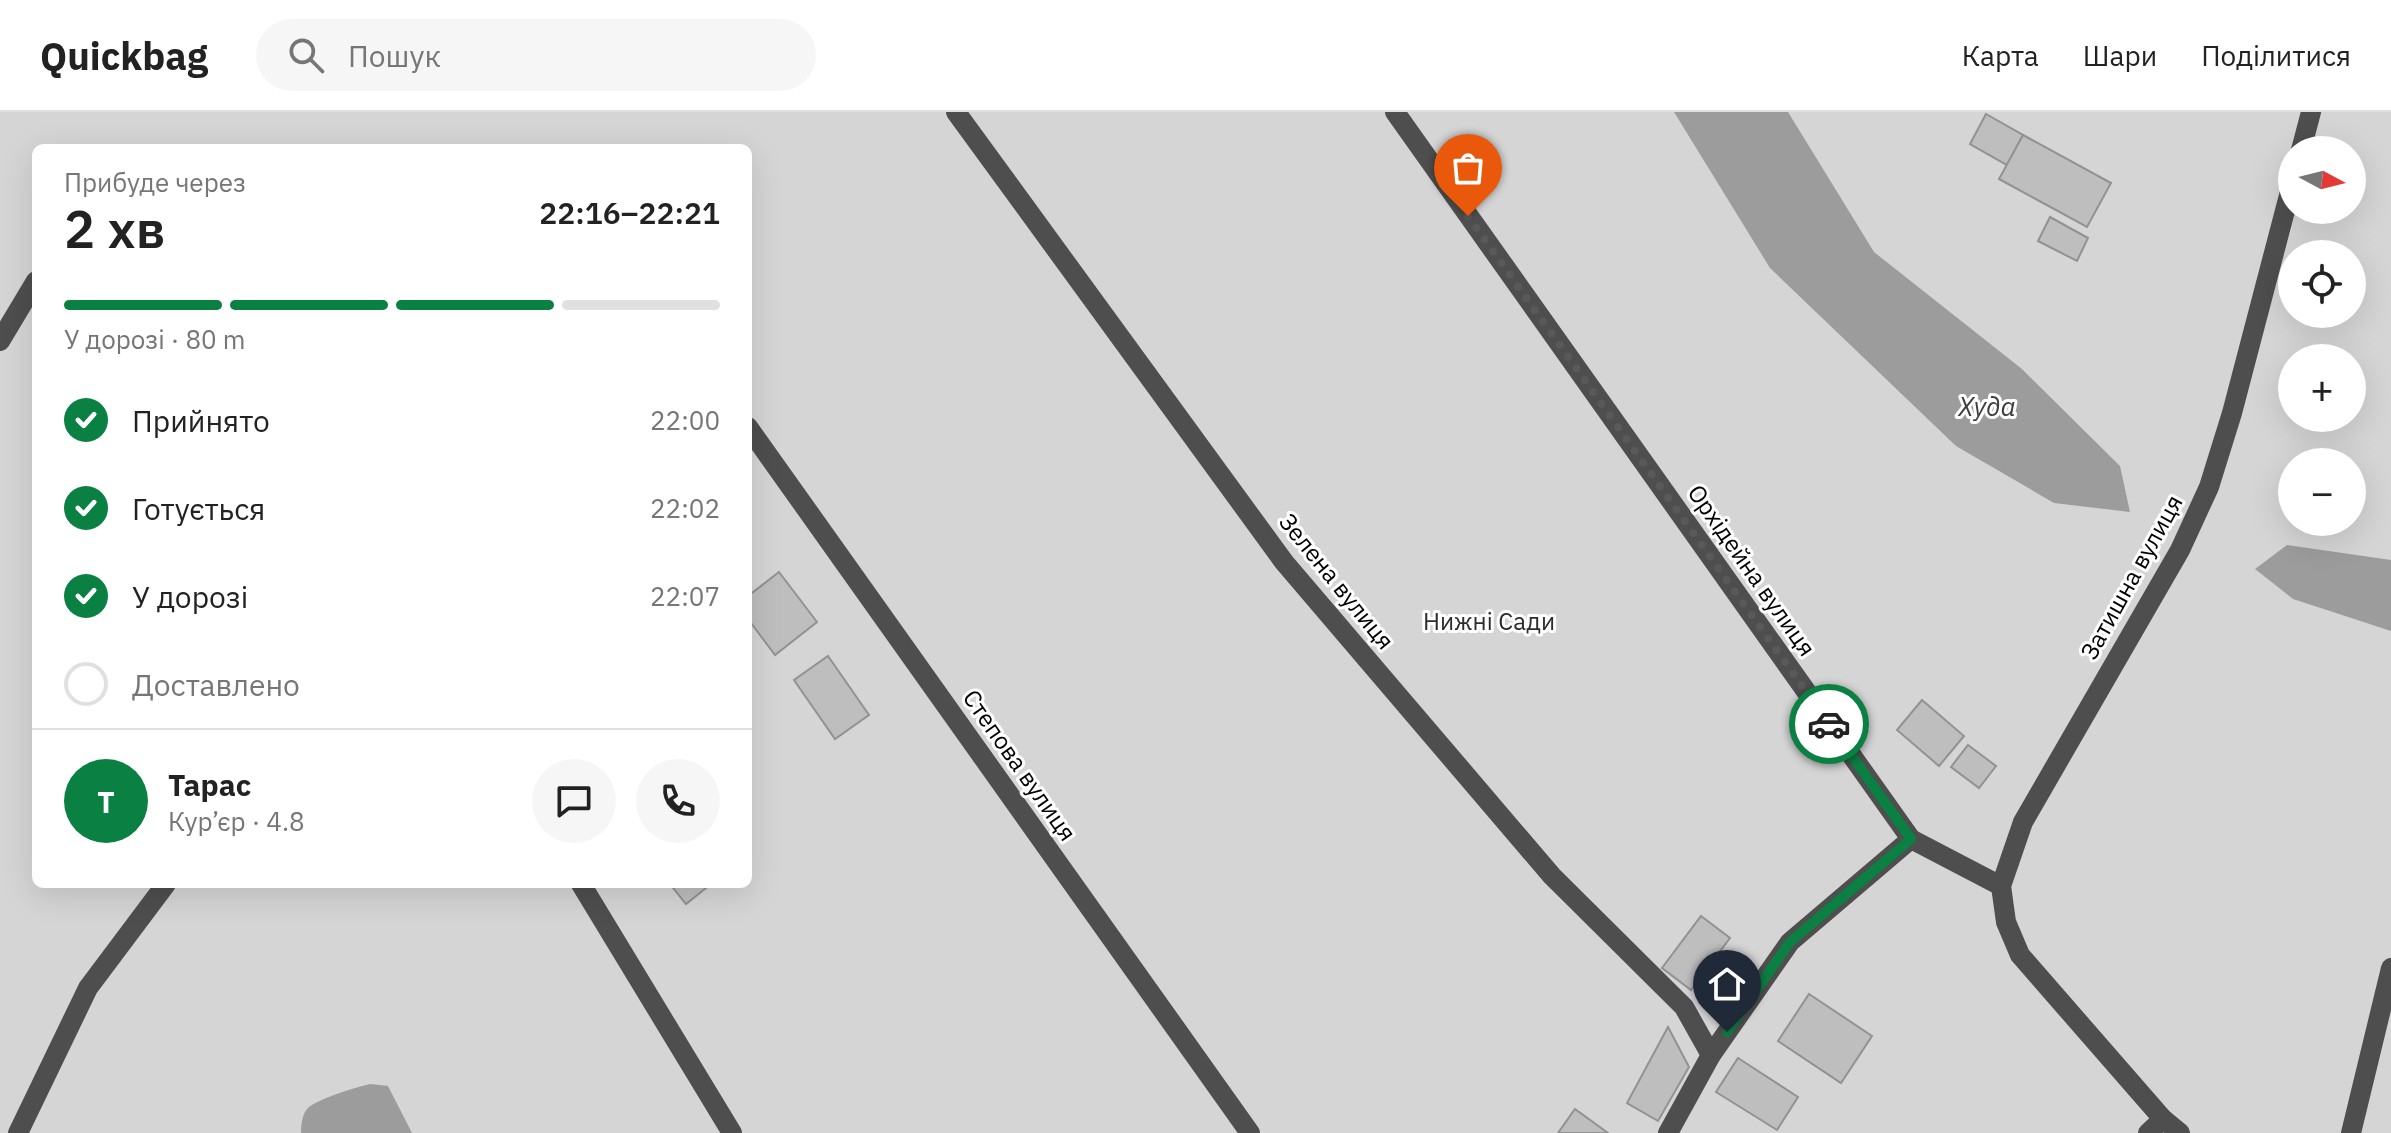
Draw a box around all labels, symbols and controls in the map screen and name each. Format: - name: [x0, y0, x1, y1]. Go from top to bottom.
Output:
- search box: [256, 19, 816, 91]
- text: Quickbag: [40, 31, 208, 80]
- icon: search: [284, 33, 328, 77]
- text: Пошук: [348, 36, 441, 75]
- text: Карта: [1962, 37, 2039, 74]
- text: Шари: [2083, 37, 2157, 74]
- text: Поділитися: [2201, 37, 2351, 74]
- pin: [1434, 134, 1502, 216]
- north arrow: [2278, 136, 2366, 224]
- map controls: [2278, 136, 2366, 536]
- icon: bag: [1446, 146, 1490, 190]
- text: Прибуде через: [64, 165, 246, 199]
- text: 22:16–22:21: [539, 193, 720, 232]
- text: 2 хв: [64, 195, 165, 262]
- button: locate: [2278, 240, 2366, 328]
- text: У дорозі · 80 m: [64, 322, 245, 356]
- button: +: [2278, 344, 2366, 432]
- water label: Худа: [1957, 389, 2016, 423]
- icon: check: [64, 398, 108, 442]
- text: Прийнято: [132, 401, 270, 440]
- text: 22:00: [650, 403, 720, 437]
- button: −: [2278, 448, 2366, 536]
- street label: Орхідейна вулиця: [1681, 478, 1823, 662]
- icon: check: [64, 486, 108, 530]
- text: Готується: [132, 489, 265, 528]
- street label: Затишна вулиця: [2073, 489, 2189, 665]
- text: 22:02: [650, 491, 720, 525]
- street label: Зелена вулиця: [1272, 506, 1402, 656]
- icon: check: [64, 574, 108, 618]
- text: У дорозі: [132, 577, 248, 616]
- text: 22:07: [650, 579, 720, 613]
- park label: Нижні Сади: [1423, 605, 1555, 637]
- text: Доставлено: [132, 665, 300, 704]
- street label: Степова вулиця: [956, 683, 1084, 847]
- courier: [1789, 684, 1869, 764]
- icon: car: [1807, 702, 1851, 746]
- button: chat: [532, 759, 616, 843]
- button: phone: [636, 759, 720, 843]
- text: Тарас: [168, 765, 251, 804]
- text: Т: [97, 782, 115, 821]
- text: Кур’єр · 4.8: [168, 804, 305, 838]
- pin: [1693, 950, 1761, 1032]
- icon: home: [1705, 962, 1749, 1006]

